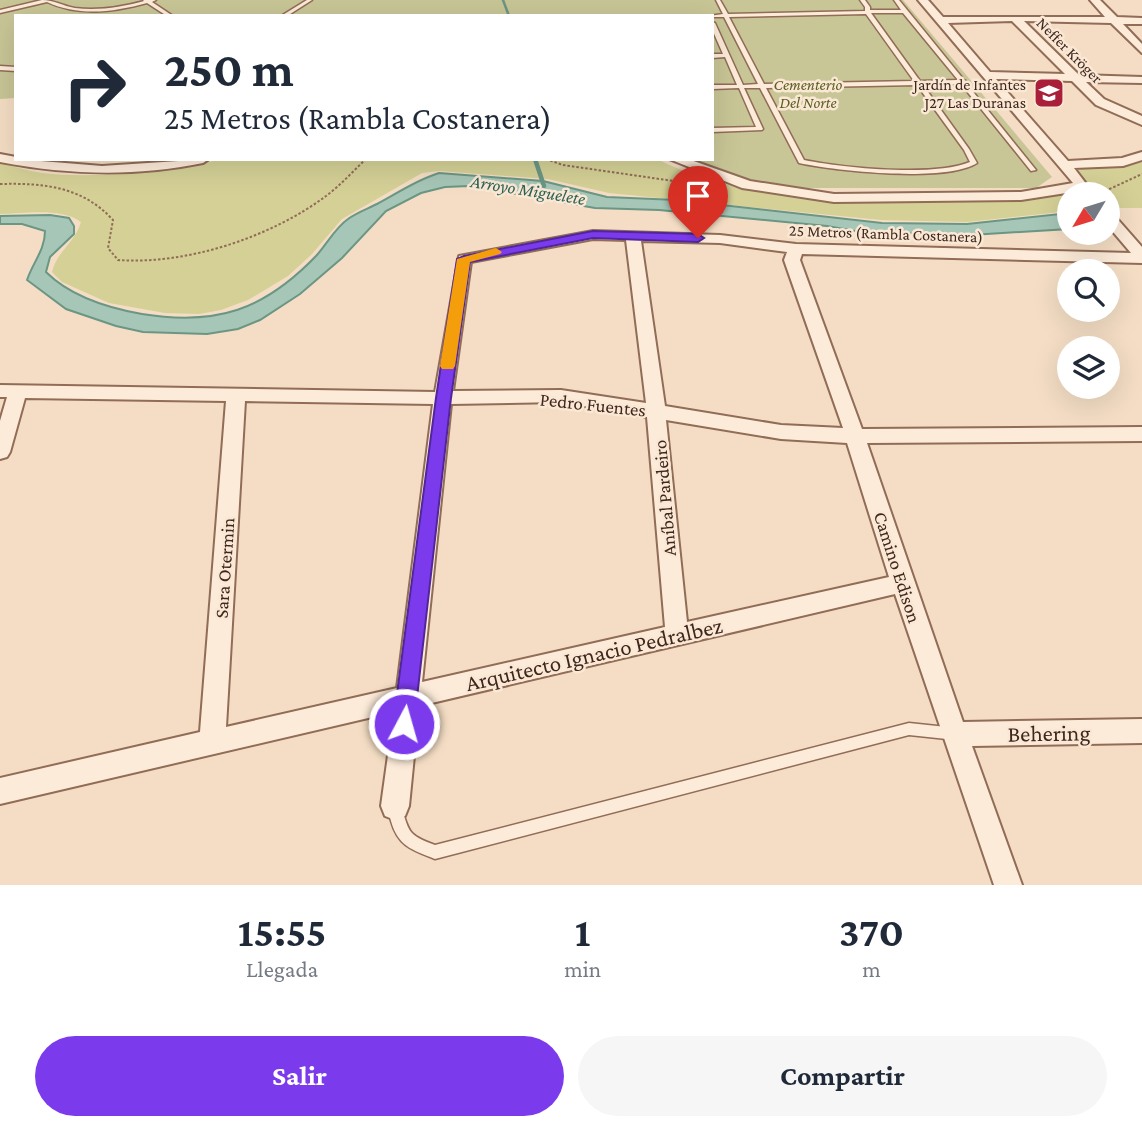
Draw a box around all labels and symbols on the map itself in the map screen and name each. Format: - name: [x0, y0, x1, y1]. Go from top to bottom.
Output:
- street label: Neffer Kröger: [1033, 14, 1106, 87]
- park label: Cementerio Del Norte: [774, 76, 843, 111]
- place label: Jardín de Infantes J27 Las Duranas: [911, 76, 1026, 112]
- school or university icon: Jardín de Infantes J27 Las Duranas: [1032, 76, 1066, 110]
- pin: [668, 166, 728, 238]
- water label: Arroyo Miguelete: [468, 171, 587, 209]
- north arrow: [1057, 182, 1120, 245]
- street label: 25 Metros (Rambla Costanera): [789, 222, 983, 246]
- street label: Pedro Fuentes: [539, 388, 647, 421]
- street label: Aníbal Pardeiro: [649, 439, 680, 557]
- street label: Camino Edison: [870, 509, 925, 625]
- street label: Sara Otermin: [211, 517, 238, 619]
- street label: Arquitecto Ignacio Pedralbez: [463, 612, 725, 696]
- position arrow: [367, 687, 441, 761]
- street label: Behering: [1007, 719, 1091, 747]

